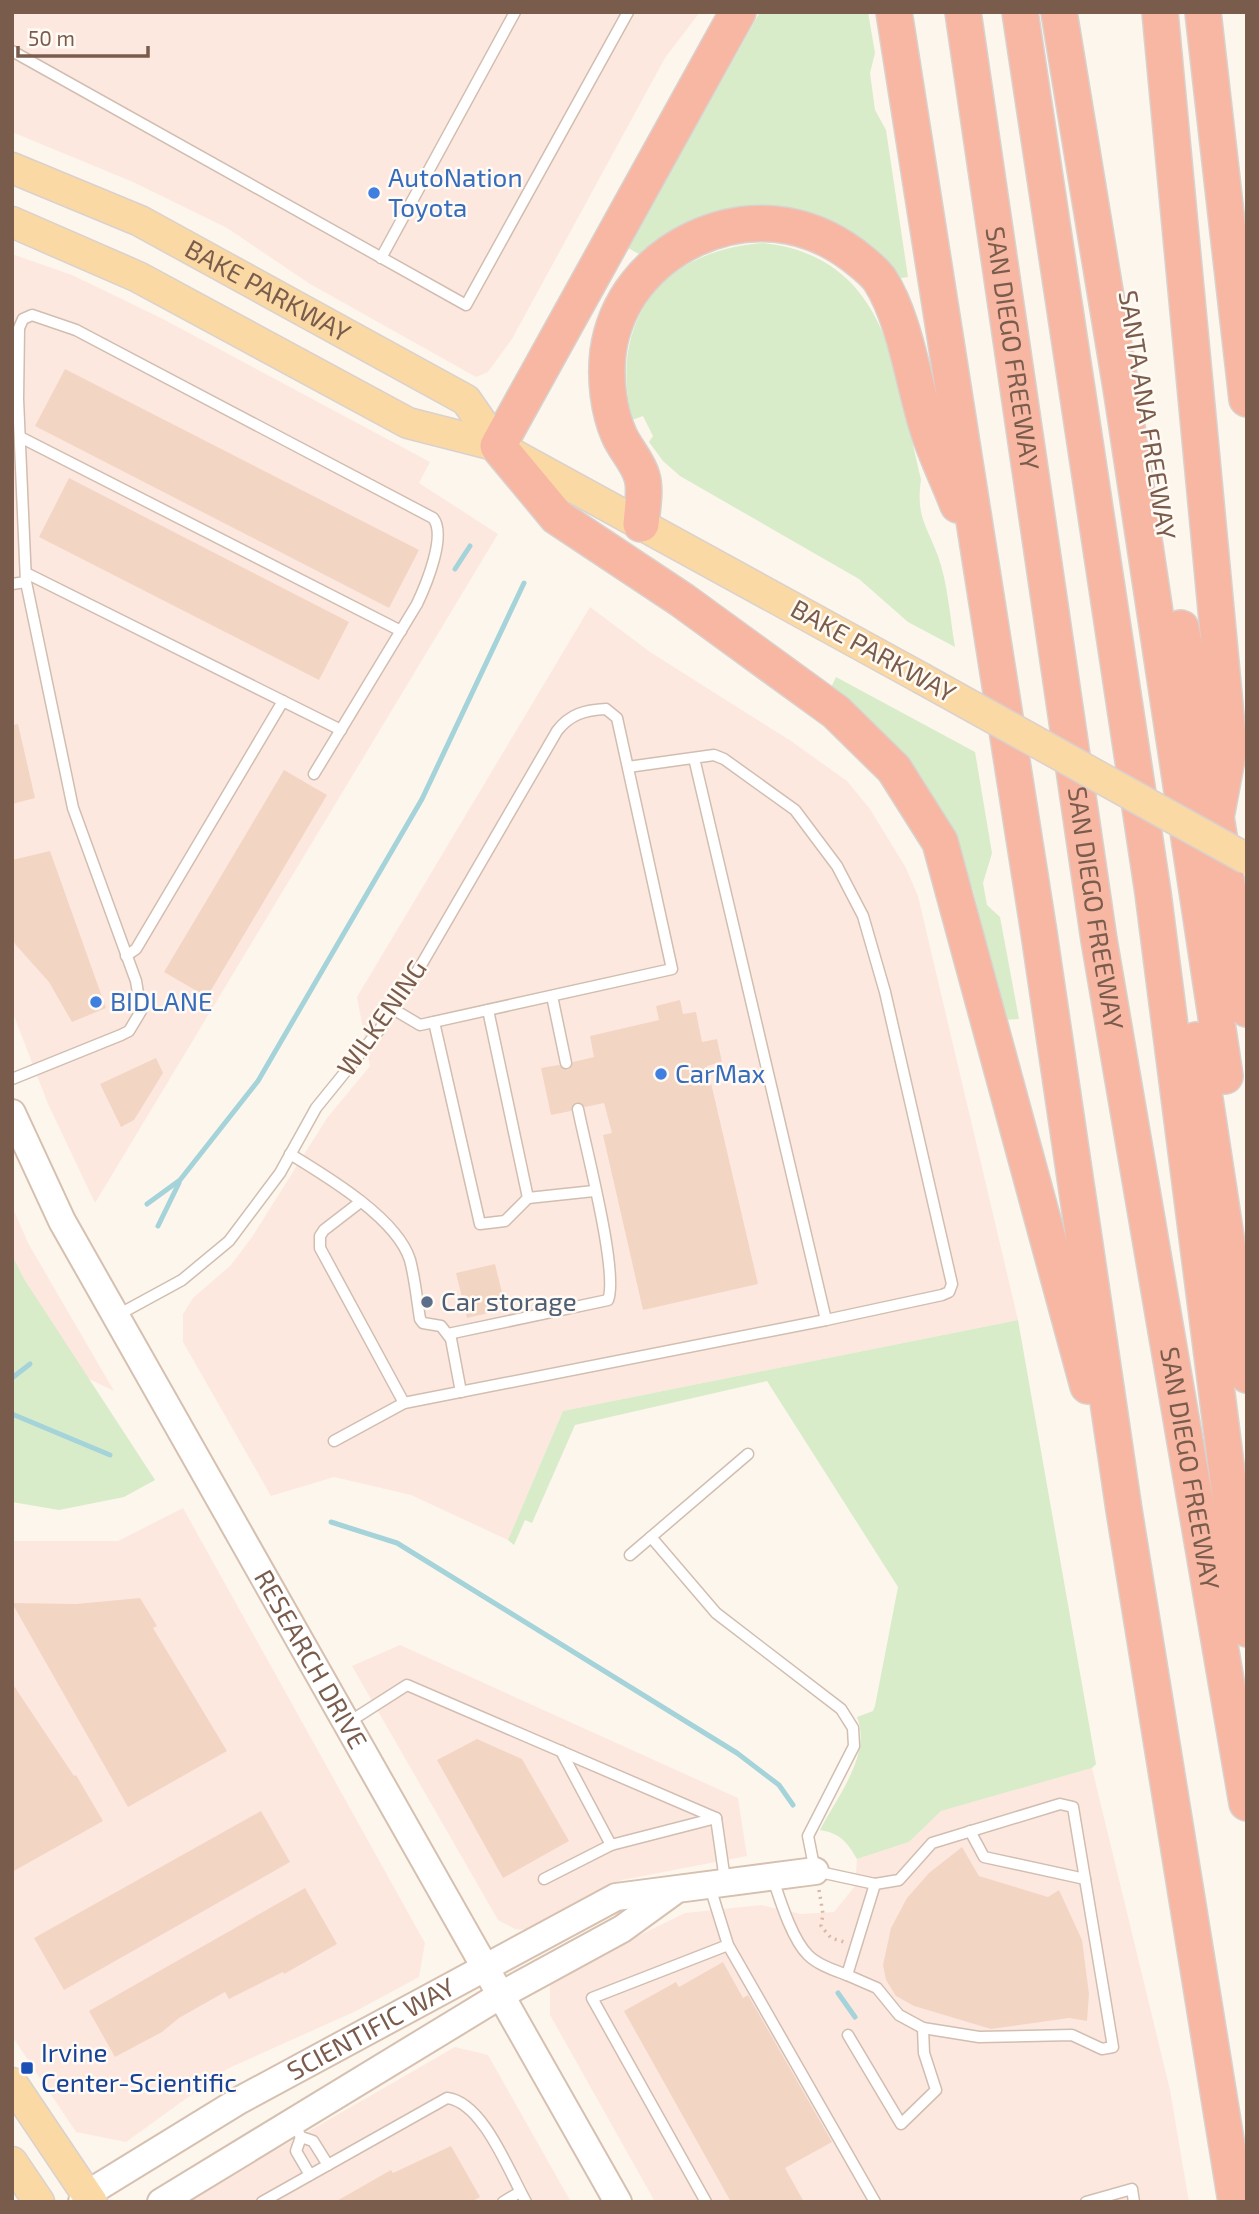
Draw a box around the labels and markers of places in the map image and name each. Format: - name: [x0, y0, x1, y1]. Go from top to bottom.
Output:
- place label: AutoNation Toyota: [388, 161, 523, 222]
- marker: AutoNation Toyota: [366, 185, 382, 201]
- place label: BIDLANE: [110, 985, 213, 1016]
- marker: BIDLANE: [88, 994, 104, 1010]
- place label: CarMax: [675, 1057, 766, 1088]
- marker: CarMax: [653, 1066, 669, 1082]
- place label: Car storage: [441, 1285, 577, 1316]
- marker: Car storage: [419, 1294, 435, 1310]
- place label: Irvine Center-Scientific: [41, 2036, 237, 2097]
- marker: Irvine Center-Scientific: [19, 2060, 35, 2076]

